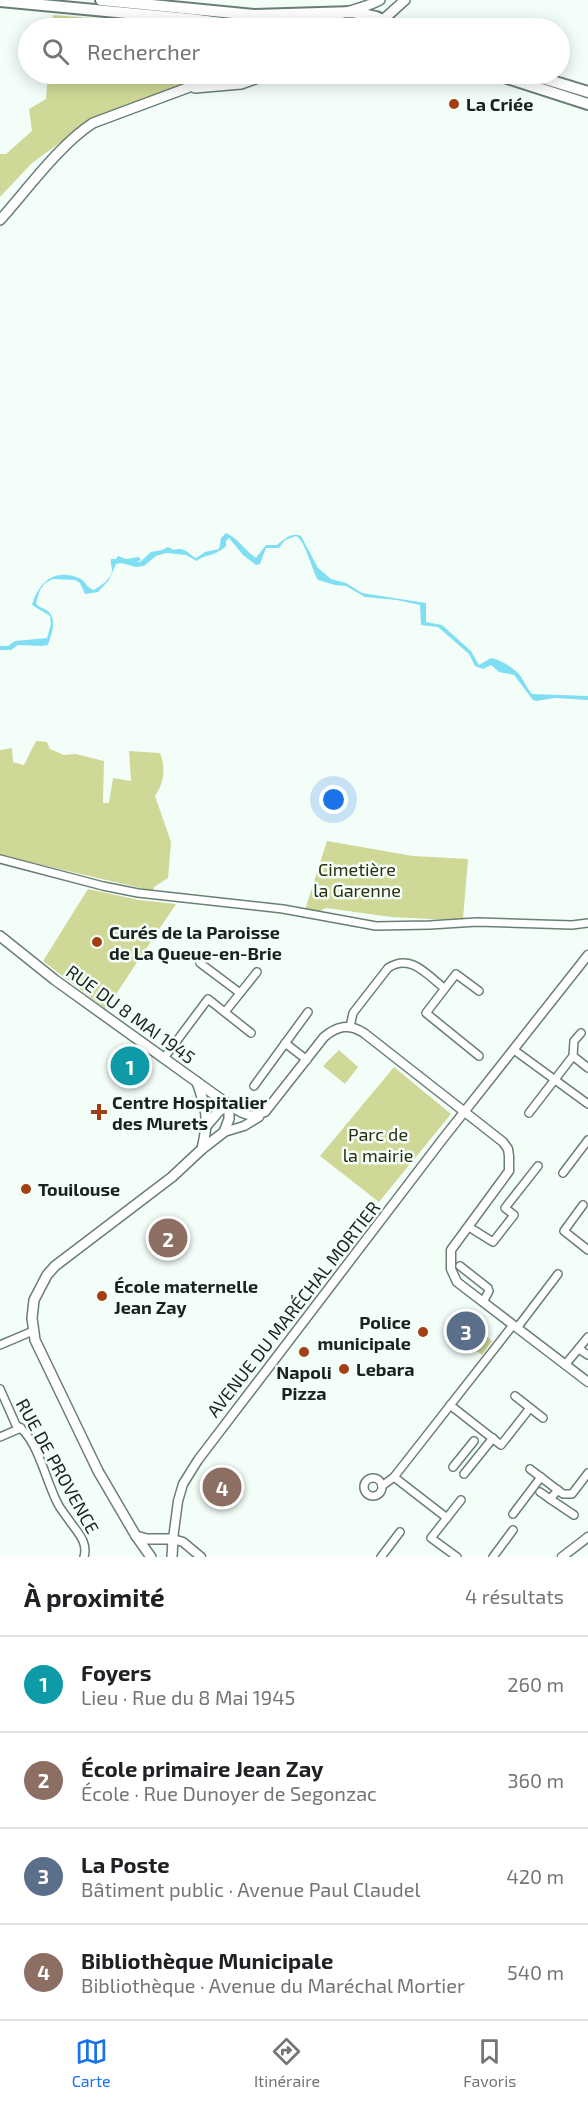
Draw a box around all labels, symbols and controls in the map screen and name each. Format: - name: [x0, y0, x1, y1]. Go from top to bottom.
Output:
- search box: [18, 18, 570, 84]
- icon: search: [39, 35, 72, 68]
- text: Rechercher: [87, 38, 200, 64]
- place label: La Criée: [466, 93, 533, 115]
- marker: La Criée: [447, 97, 461, 111]
- your location: [319, 785, 348, 814]
- park label: Cimetière la Garenne: [313, 858, 401, 901]
- place label: Curés de la Paroisse de La Queue-en-Brie: [109, 921, 282, 964]
- marker: Curés de la Paroisse de La Queue-en-Brie: [90, 935, 104, 949]
- street label: RUE DU 8 MAI 1945: [62, 960, 200, 1068]
- pin: 1: [110, 1044, 150, 1088]
- place label: Centre Hospitalier des Murets: [112, 1091, 268, 1134]
- marker: Centre Hospitalier des Murets: [90, 1103, 108, 1121]
- park label: Parc de la mairie: [343, 1123, 413, 1166]
- place label: Touilouse: [38, 1178, 120, 1200]
- marker: Touilouse: [19, 1182, 33, 1196]
- street label: AVENUE DU MARÉCHAL MORTIER: [202, 1197, 384, 1421]
- pin: 2: [148, 1216, 188, 1260]
- place label: École maternelle Jean Zay: [114, 1275, 258, 1318]
- marker: École maternelle Jean Zay: [95, 1289, 109, 1303]
- pin: 3: [446, 1308, 486, 1354]
- place label: Police municipale: [317, 1311, 411, 1354]
- marker: Police municipale: [416, 1325, 430, 1339]
- marker: Napoli Pizza: [297, 1345, 311, 1359]
- place label: Lebara: [356, 1358, 415, 1380]
- place label: Napoli Pizza: [276, 1361, 332, 1404]
- marker: Lebara: [337, 1362, 351, 1376]
- street label: RUE DE PROVENCE: [12, 1395, 104, 1537]
- pin: 4: [202, 1464, 242, 1510]
- text: À proximité: [24, 1581, 165, 1612]
- text: 4 résultats: [465, 1584, 564, 1608]
- text: Foyers: [81, 1659, 151, 1685]
- text: 1: [39, 1672, 48, 1696]
- text: 260 m: [507, 1672, 564, 1696]
- text: Lieu · Rue du 8 Mai 1945: [81, 1685, 295, 1709]
- text: École primaire Jean Zay: [81, 1755, 324, 1781]
- text: 2: [38, 1768, 49, 1792]
- text: 360 m: [507, 1768, 564, 1792]
- text: École · Rue Dunoyer de Segonzac: [81, 1781, 377, 1805]
- text: La Poste: [81, 1851, 170, 1877]
- text: 3: [38, 1864, 49, 1888]
- text: 420 m: [506, 1864, 564, 1888]
- text: Bâtiment public · Avenue Paul Claudel: [81, 1877, 421, 1901]
- text: Bibliothèque Municipale: [81, 1947, 333, 1973]
- text: 4: [37, 1960, 50, 1984]
- text: 540 m: [507, 1960, 564, 1984]
- text: Bibliothèque · Avenue du Maréchal Mortier: [81, 1973, 465, 1997]
- tab: Carte: [72, 2035, 111, 2090]
- tab: Itinéraire: [254, 2035, 320, 2090]
- tab: Favoris: [463, 2035, 516, 2090]

